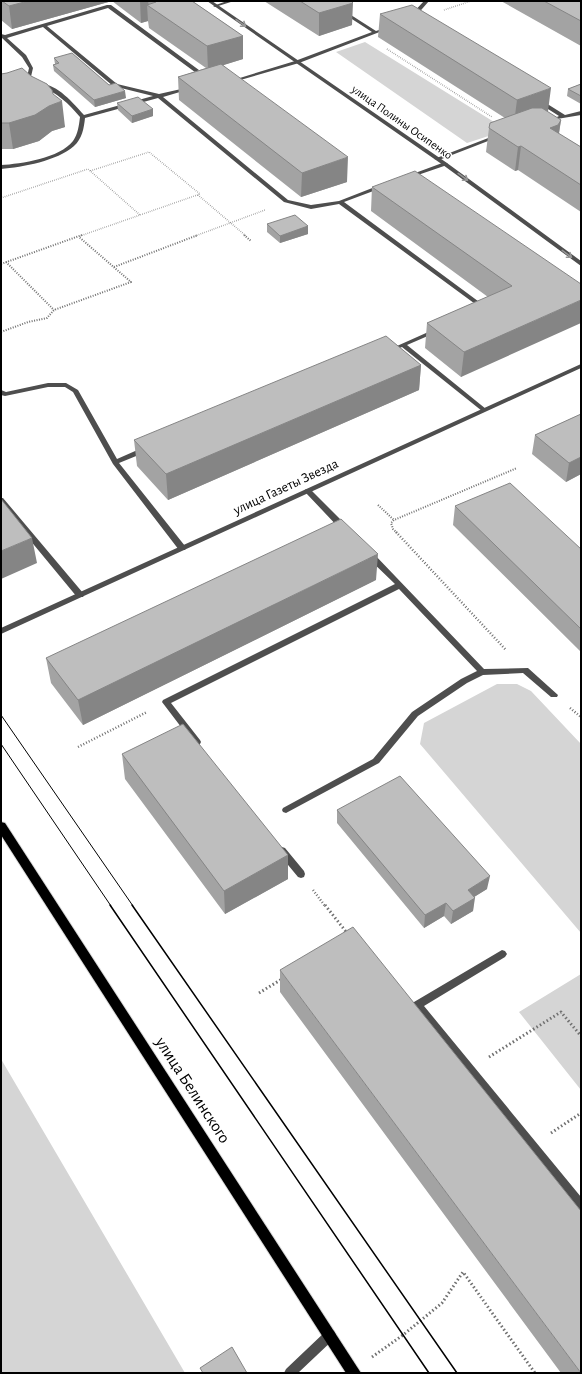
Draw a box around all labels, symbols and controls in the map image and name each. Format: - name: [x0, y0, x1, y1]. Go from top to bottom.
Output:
- one-way arrow: [235, 19, 246, 27]
- street label: улица Полины Осипенко: [348, 82, 455, 162]
- one-way arrow: [457, 173, 468, 181]
- one-way arrow: [562, 250, 573, 258]
- street label: улица Газеты Звезда: [230, 456, 341, 518]
- street label: улица Белинского: [151, 1033, 234, 1147]

